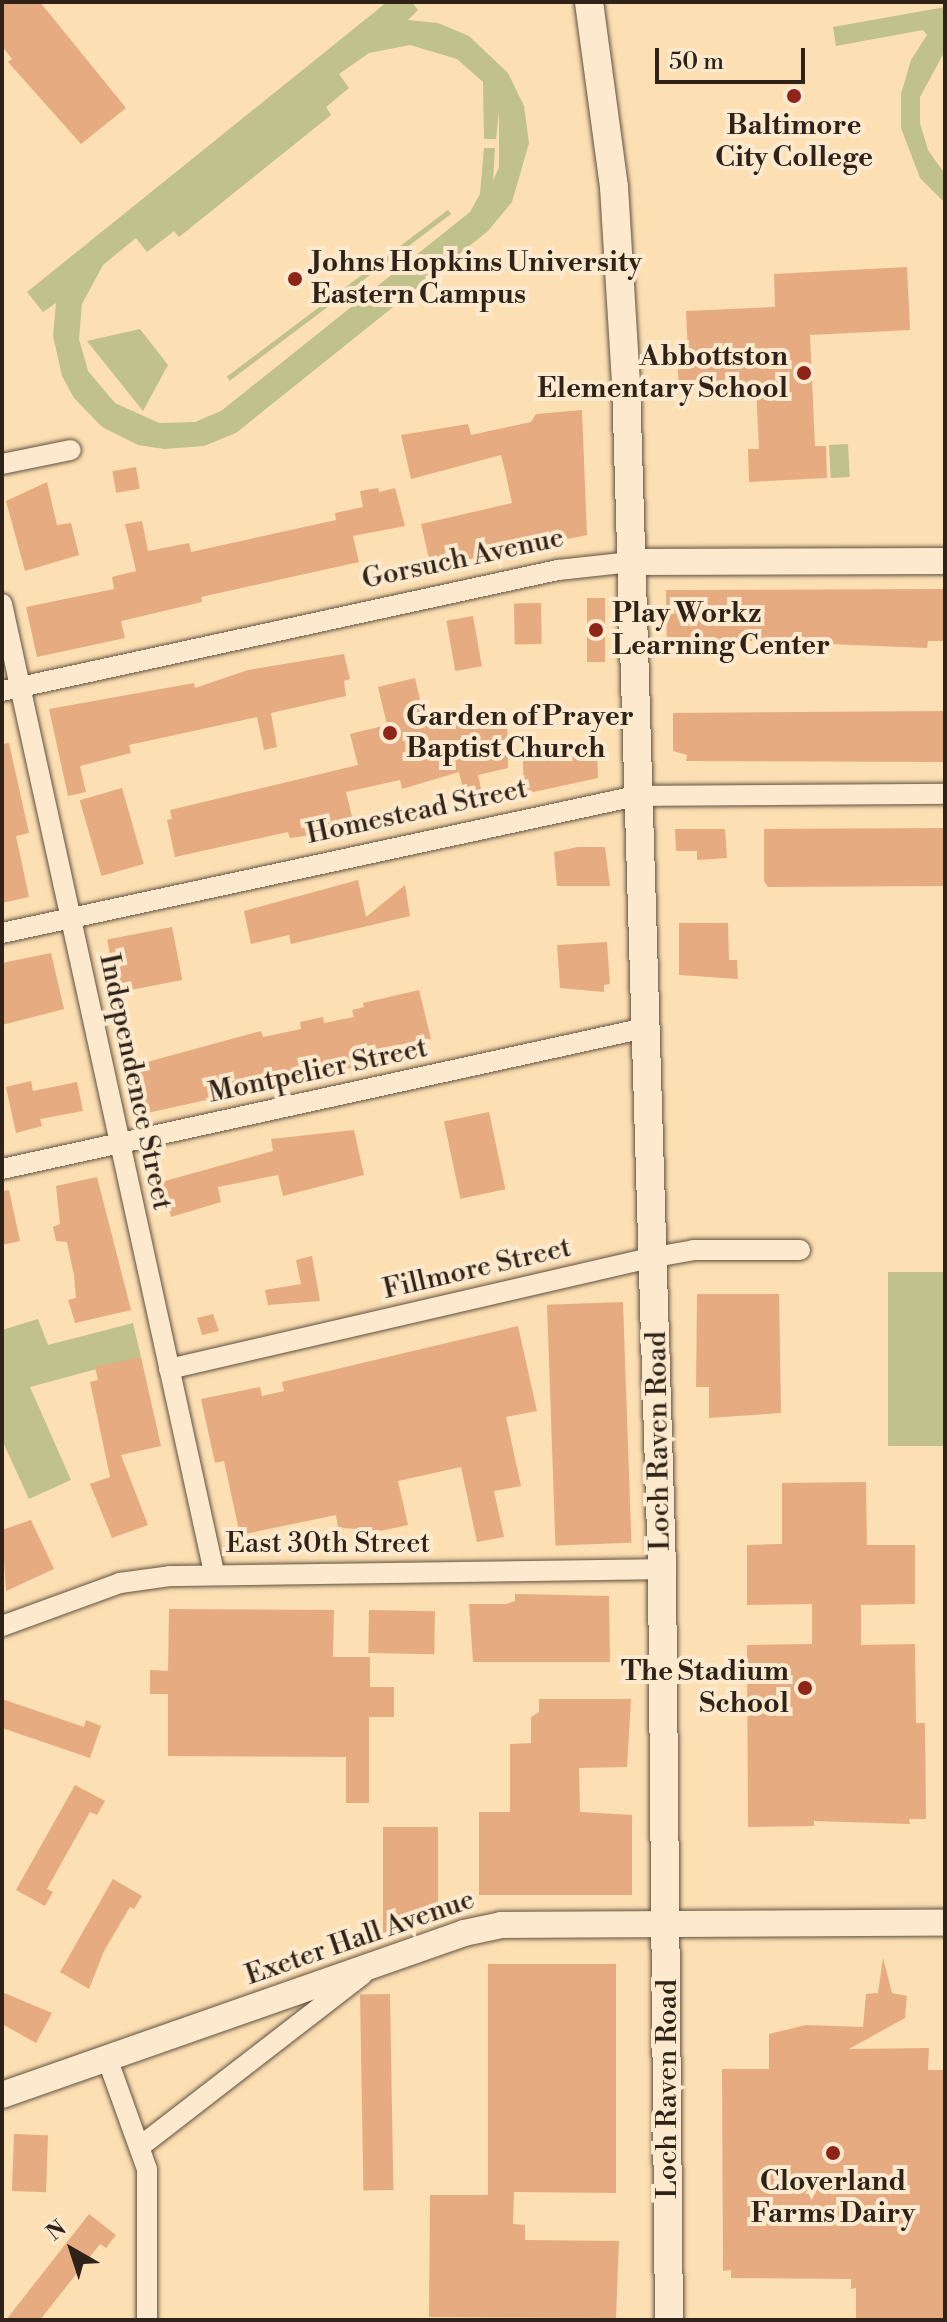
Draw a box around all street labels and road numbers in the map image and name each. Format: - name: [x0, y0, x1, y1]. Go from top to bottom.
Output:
- street label: Gorsuch Avenue: [359, 521, 567, 597]
- street label: Homestead Street: [303, 772, 531, 852]
- street label: Independence Street: [91, 951, 179, 1213]
- street label: Montpelier Street: [205, 1031, 431, 1111]
- street label: Fillmore Street: [380, 1231, 574, 1307]
- street label: Loch Raven Road: [640, 1331, 678, 1551]
- street label: East 30th Street: [226, 1527, 430, 1561]
- street label: Exeter Hall Avenue: [241, 1883, 479, 1993]
- street label: Loch Raven Road: [651, 1979, 685, 2199]

